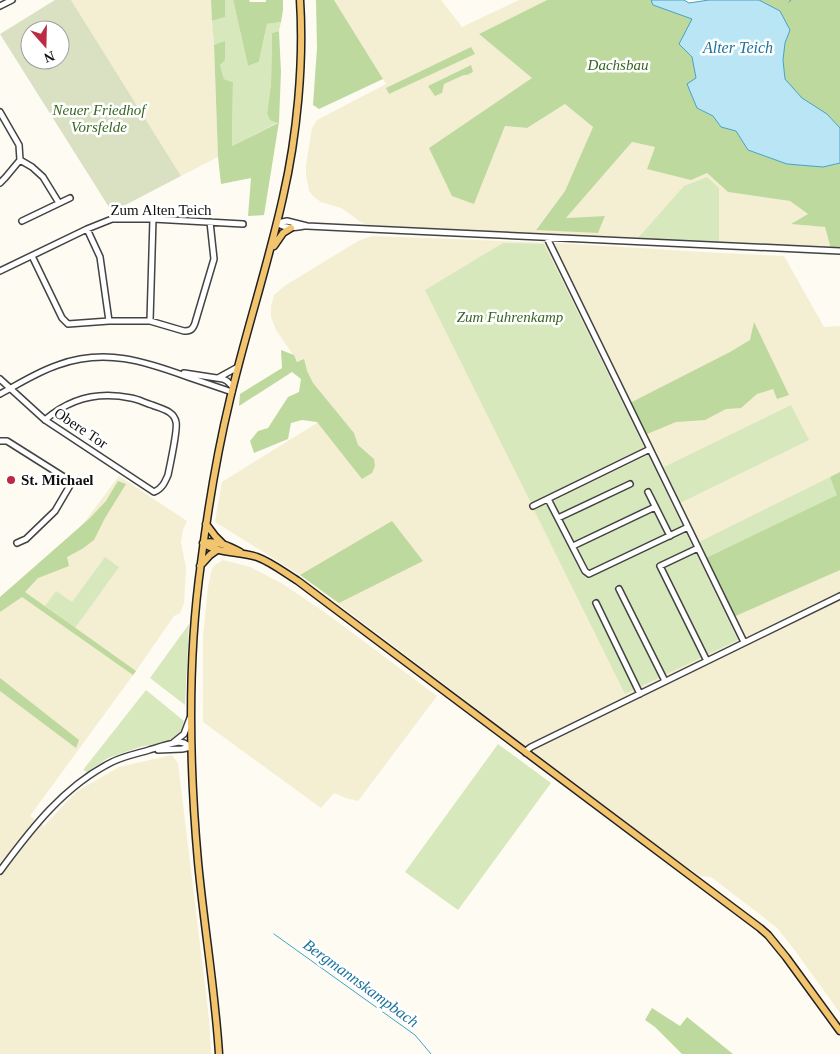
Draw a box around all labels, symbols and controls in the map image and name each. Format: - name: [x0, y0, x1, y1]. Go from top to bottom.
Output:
- north arrow: [20, 20, 70, 70]
- water label: Alter Teich: [702, 39, 773, 56]
- text: N: [42, 48, 57, 66]
- park label: Dachsbau: [587, 57, 648, 73]
- park label: Neuer Friedhof Vorsfelde: [52, 102, 147, 135]
- street label: Zum Alten Teich: [110, 202, 212, 218]
- park label: Zum Fuhrenkamp: [457, 309, 564, 325]
- street label: Obere Tor: [51, 404, 111, 452]
- place label: St. Michael: [21, 472, 94, 488]
- marker: St. Michael: [5, 474, 17, 486]
- water label: Bergmannskampbach: [300, 936, 422, 1031]

